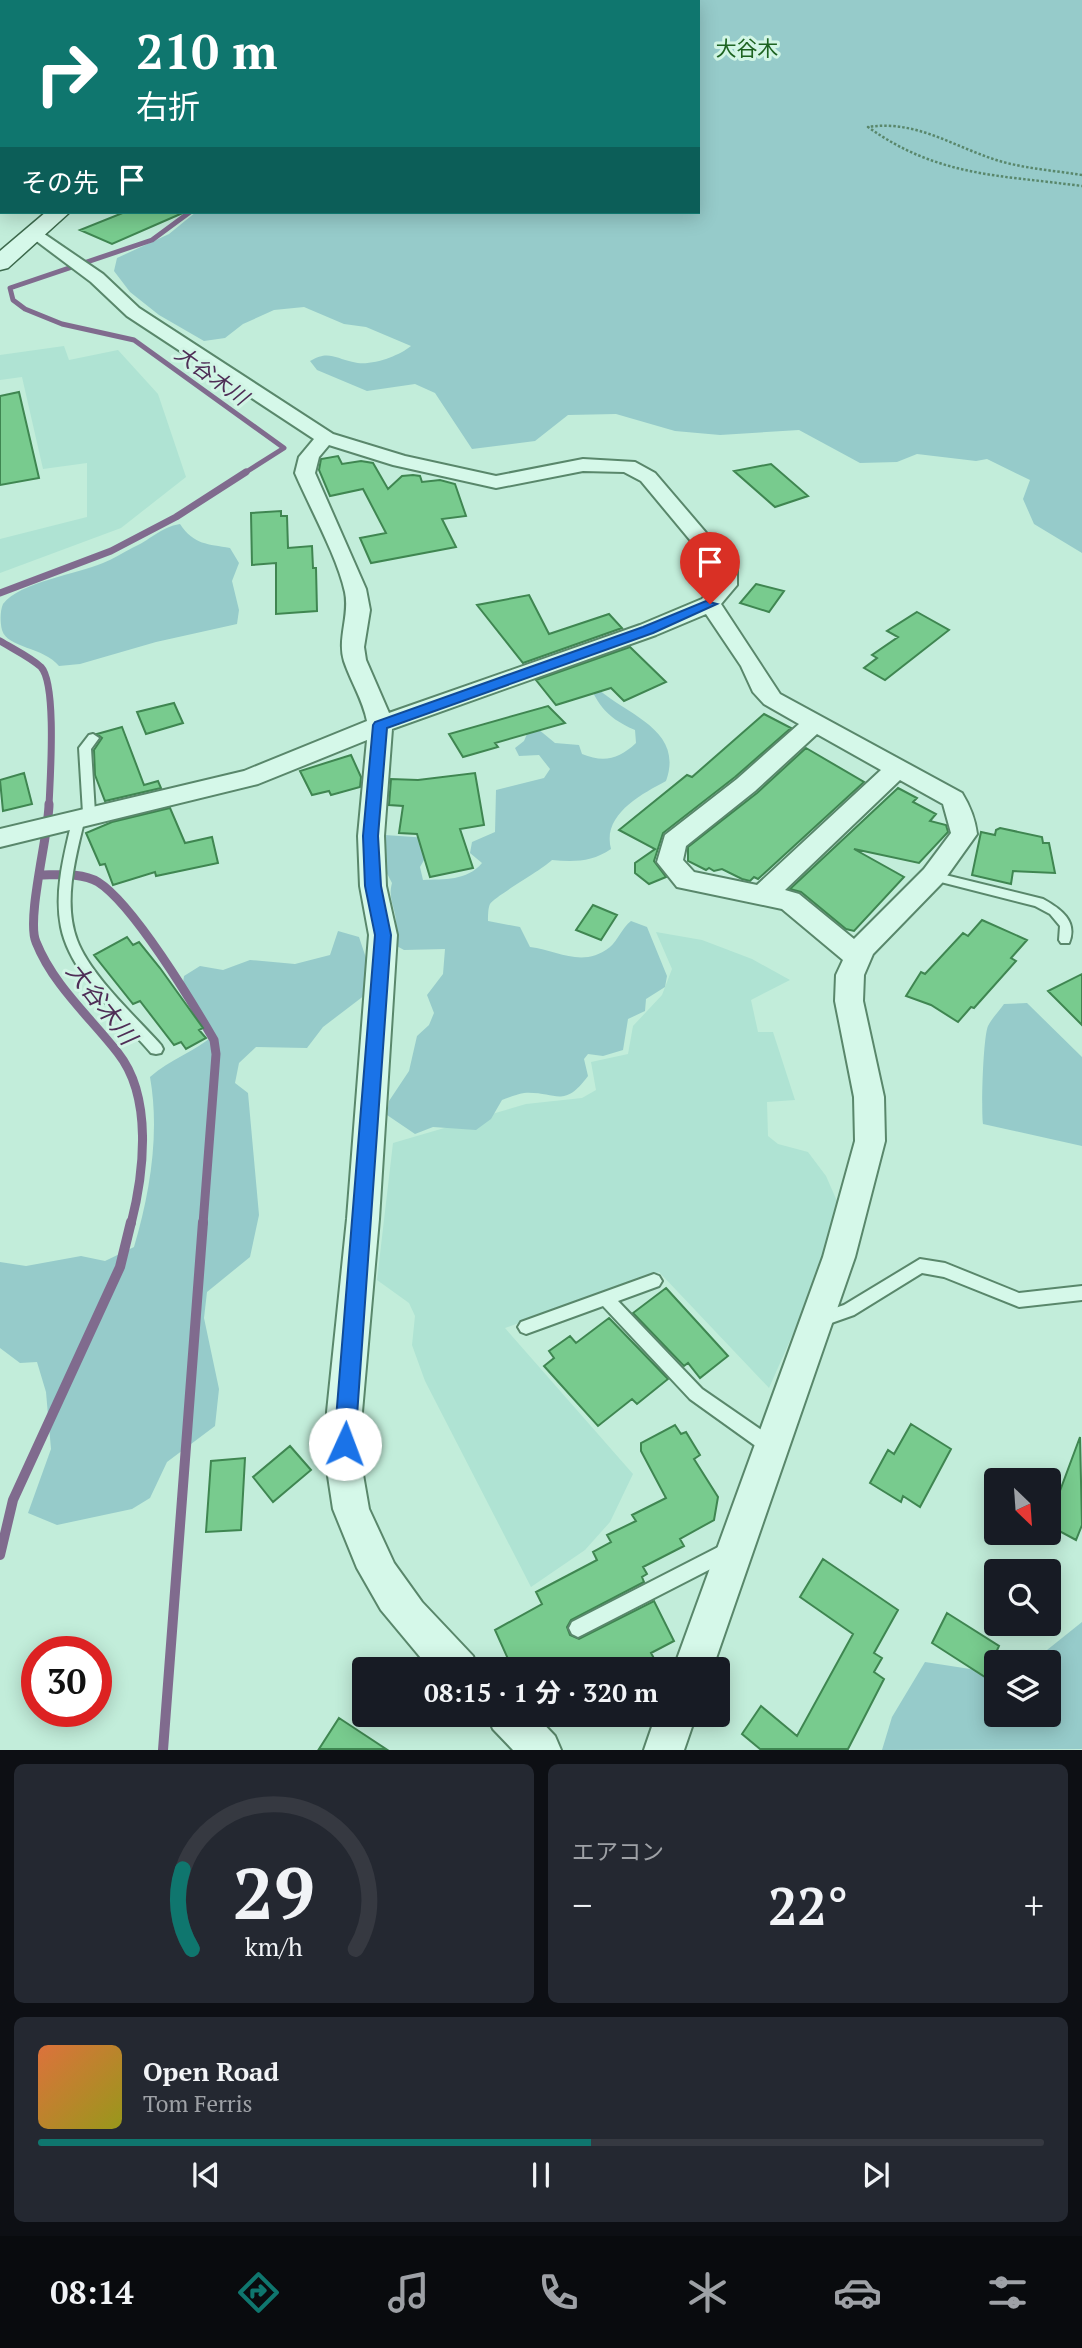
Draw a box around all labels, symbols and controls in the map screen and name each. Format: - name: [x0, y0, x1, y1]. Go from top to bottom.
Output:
- text: 210 m: [136, 18, 278, 83]
- icon: right: [21, 28, 112, 119]
- district label: 大谷木: [716, 34, 779, 62]
- text: 右折: [136, 85, 200, 127]
- icon: arrive: [113, 161, 151, 199]
- text: その先: [21, 165, 99, 199]
- water label: 大谷木川: [170, 339, 256, 412]
- pin: [680, 532, 740, 604]
- icon: arrive: [691, 543, 729, 581]
- water label: 大谷木川: [60, 955, 146, 1053]
- position arrow: [308, 1407, 382, 1481]
- north arrow: [984, 1468, 1060, 1545]
- map controls: [984, 1468, 1061, 1727]
- button: search: [984, 1559, 1061, 1636]
- speed limit sign: 30: [21, 1636, 112, 1727]
- button: layers: [984, 1650, 1061, 1727]
- text: 08:15 · 1 分 · 320 m: [424, 1675, 658, 1709]
- text: エアコン: [572, 1836, 664, 1867]
- text: 29: [233, 1844, 315, 1941]
- text: 22°: [768, 1871, 848, 1940]
- text: −: [572, 1880, 592, 1930]
- text: +: [1024, 1880, 1044, 1930]
- text: km/h: [245, 1930, 303, 1963]
- text: Open Road: [143, 2054, 279, 2088]
- text: Tom Ferris: [143, 2088, 253, 2119]
- icon: previous: [187, 2156, 225, 2194]
- icon: pause: [522, 2156, 560, 2194]
- icon: next: [857, 2156, 895, 2194]
- icon: directions: [234, 2268, 283, 2317]
- icon: music: [384, 2268, 433, 2317]
- icon: phone: [534, 2268, 583, 2317]
- icon: climate: [683, 2268, 732, 2317]
- icon: car: [833, 2268, 882, 2317]
- icon: filters: [983, 2268, 1032, 2317]
- text: 08:14: [50, 2271, 134, 2313]

